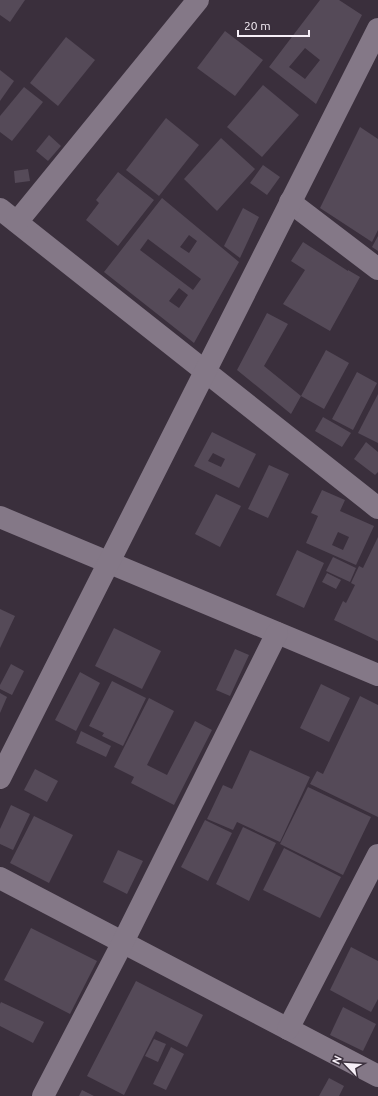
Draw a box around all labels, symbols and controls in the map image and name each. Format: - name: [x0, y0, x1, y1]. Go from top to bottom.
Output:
- scale bar: [238, 12, 309, 38]
- text: 20 m: [244, 19, 271, 32]
- north arrow: [326, 1044, 366, 1084]
- text: N: [330, 1054, 344, 1066]

